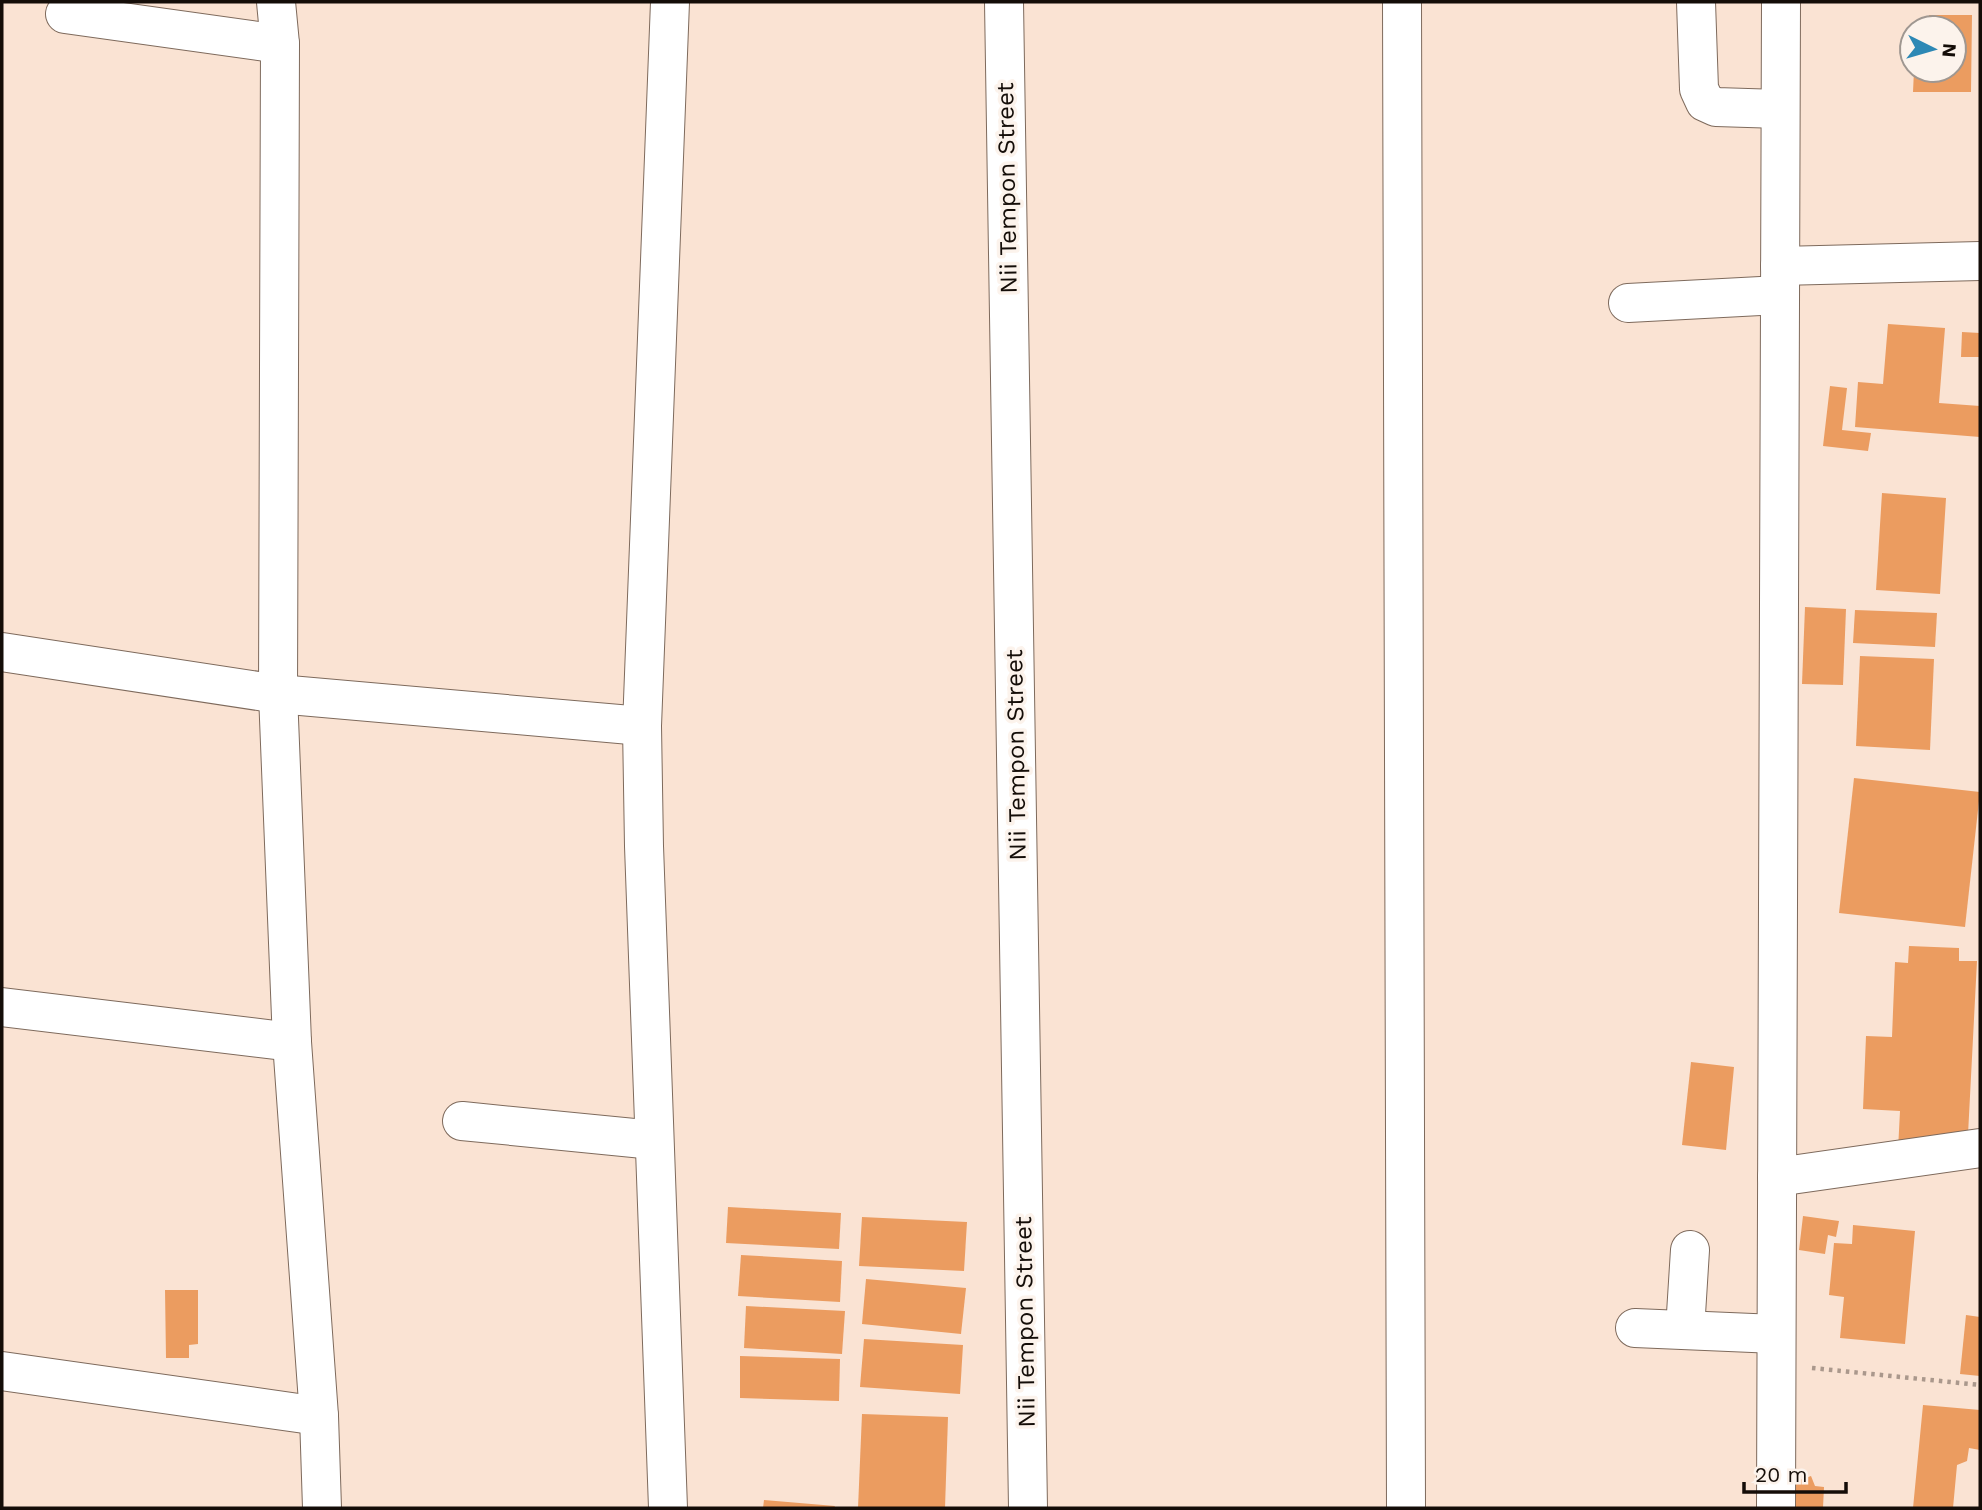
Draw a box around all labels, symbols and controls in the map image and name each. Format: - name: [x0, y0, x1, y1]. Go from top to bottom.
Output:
- north arrow: [1898, 14, 1968, 84]
- text: N: [1937, 42, 1962, 58]
- street label: Nii Tempon Street: [991, 82, 1023, 294]
- street label: Nii Tempon Street: [1000, 649, 1032, 861]
- street label: Nii Tempon Street: [1009, 1216, 1041, 1428]
- scale bar: [1744, 1450, 1846, 1494]
- text: 20 m: [1755, 1462, 1807, 1487]

